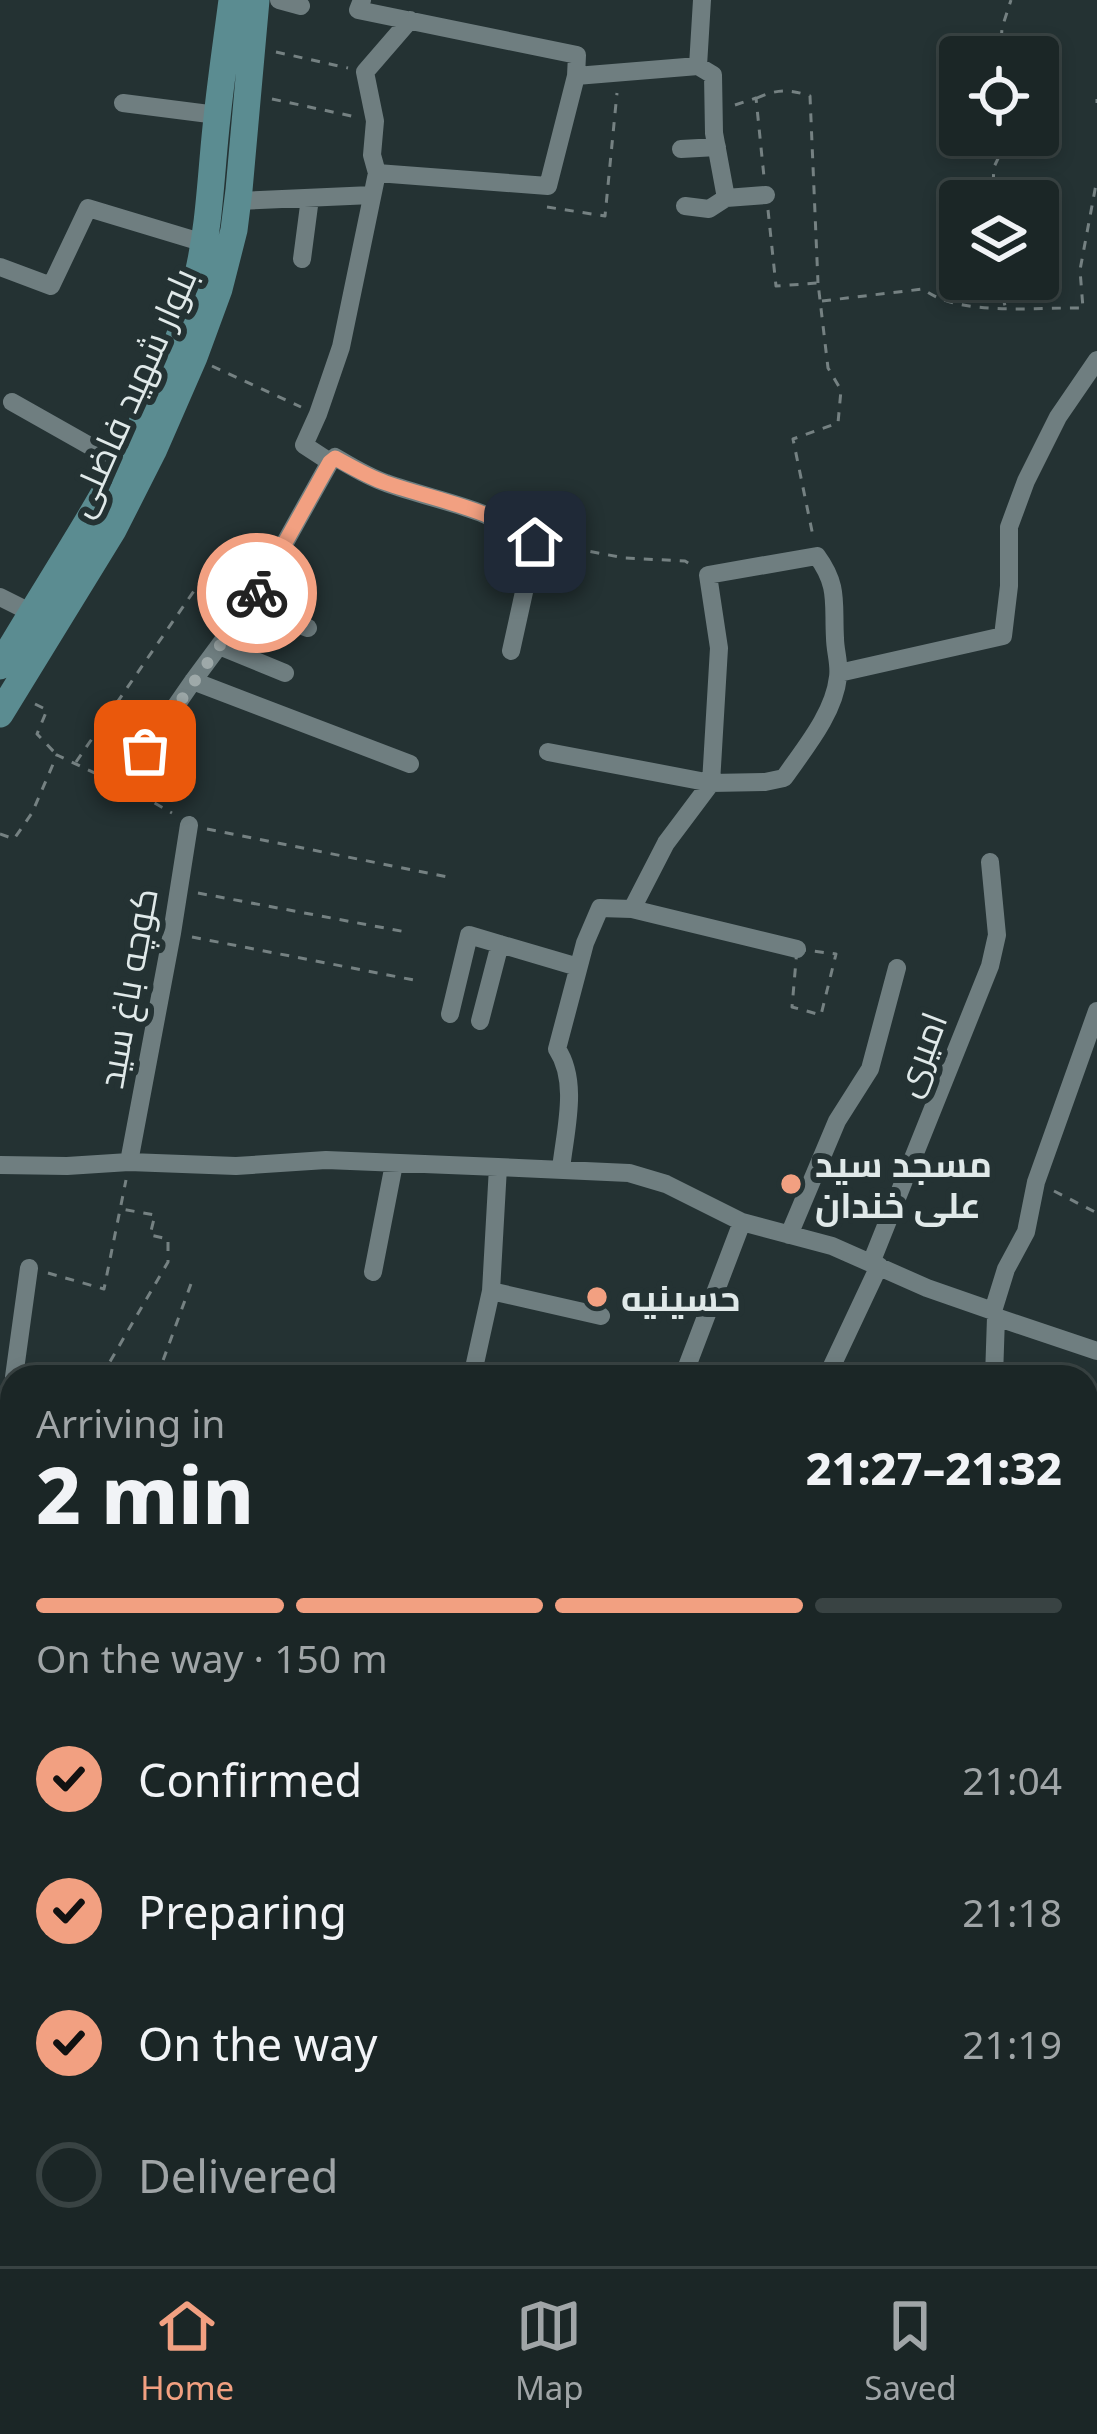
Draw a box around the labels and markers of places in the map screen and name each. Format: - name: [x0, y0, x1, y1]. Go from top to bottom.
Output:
- pin: [484, 491, 586, 593]
- pin: [94, 700, 196, 802]
- place label: مسجد سید علی خندان: [815, 1139, 992, 1229]
- marker: مسجد سید علی خندان: [778, 1171, 804, 1197]
- place label: حسینیه: [621, 1273, 741, 1322]
- marker: حسینیه: [584, 1284, 610, 1310]

